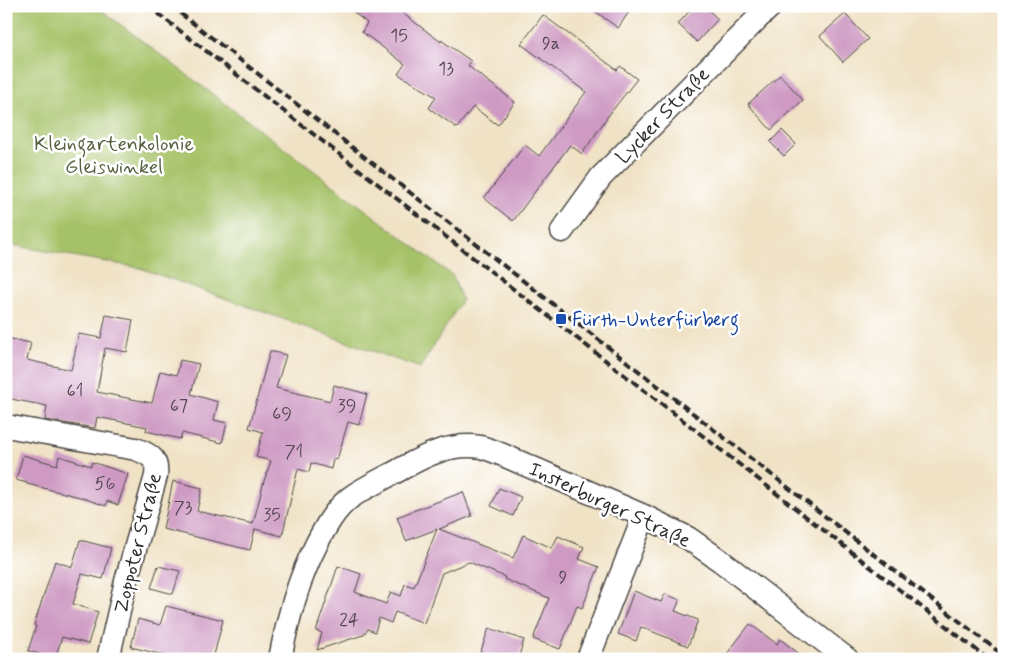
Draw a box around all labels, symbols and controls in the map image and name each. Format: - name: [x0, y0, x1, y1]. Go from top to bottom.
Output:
- house number: 15: [390, 24, 408, 48]
- house number: 9a: [542, 32, 560, 56]
- house number: 13: [438, 57, 454, 81]
- street label: Lycker Straße: [610, 62, 716, 170]
- park label: Kleingartenkolonie Gleiswinkel: [34, 131, 194, 181]
- place label: Fürth-Unterfürberg: [572, 307, 739, 336]
- marker: Fürth-Unterfürberg: [554, 312, 568, 326]
- house number: 61: [67, 379, 83, 403]
- house number: 67: [170, 394, 188, 418]
- house number: 39: [338, 394, 356, 418]
- house number: 69: [272, 402, 292, 426]
- house number: 71: [285, 440, 303, 464]
- street label: Insterburger Straße: [524, 456, 695, 555]
- street label: Zoppoter Straße: [108, 470, 169, 616]
- house number: 56: [95, 472, 115, 496]
- house number: 73: [174, 496, 193, 520]
- house number: 35: [263, 503, 281, 527]
- house number: 9: [559, 566, 568, 590]
- house number: 24: [339, 608, 359, 632]

